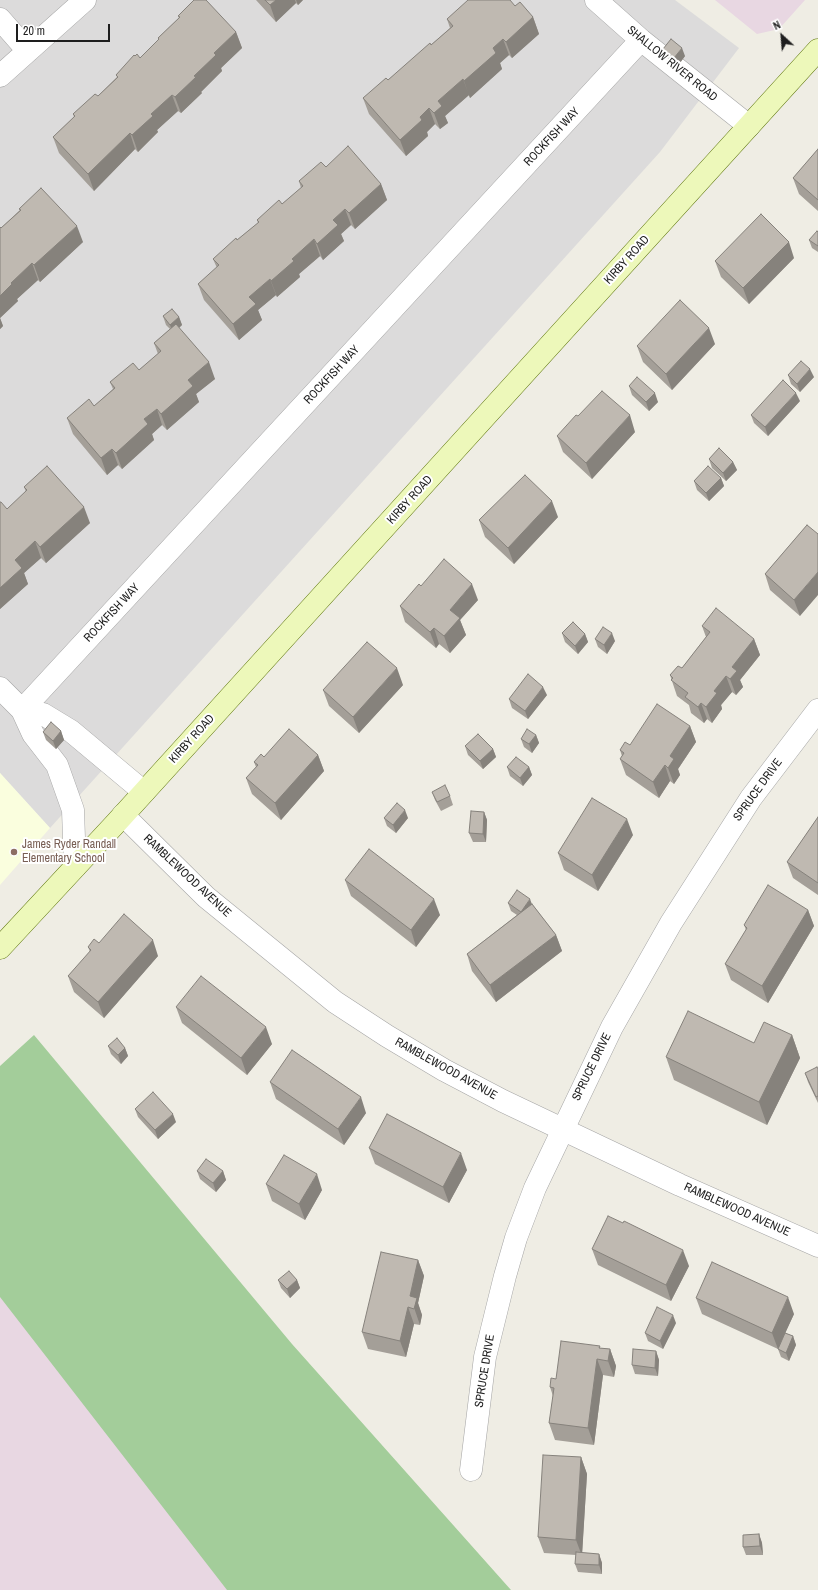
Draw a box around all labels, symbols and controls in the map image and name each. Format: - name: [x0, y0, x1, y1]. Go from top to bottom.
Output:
- scale bar: [18, 16, 112, 42]
- north arrow: [762, 16, 802, 56]
- text: N: [771, 17, 783, 33]
- text: 20 m: [23, 23, 45, 39]
- street label: SHALLOW RIVER ROAD: [624, 23, 720, 105]
- street label: ROCKFISH WAY: [521, 105, 583, 169]
- street label: KIRBY ROAD: [601, 233, 653, 287]
- street label: ROCKFISH WAY: [301, 343, 363, 407]
- street label: KIRBY ROAD: [384, 473, 436, 527]
- street label: ROCKFISH WAY: [81, 581, 143, 645]
- street label: KIRBY ROAD: [166, 712, 218, 766]
- street label: SPRUCE DRIVE: [730, 756, 786, 824]
- street label: RAMBLEWOOD AVENUE: [140, 832, 234, 920]
- place label: James Ryder Randall Elementary School: [22, 838, 116, 866]
- marker: James Ryder Randall Elementary School: [9, 847, 19, 857]
- street label: SPRUCE DRIVE: [569, 1031, 615, 1103]
- street label: RAMBLEWOOD AVENUE: [392, 1035, 500, 1103]
- street label: RAMBLEWOOD AVENUE: [682, 1180, 792, 1240]
- street label: SPRUCE DRIVE: [472, 1333, 498, 1409]

